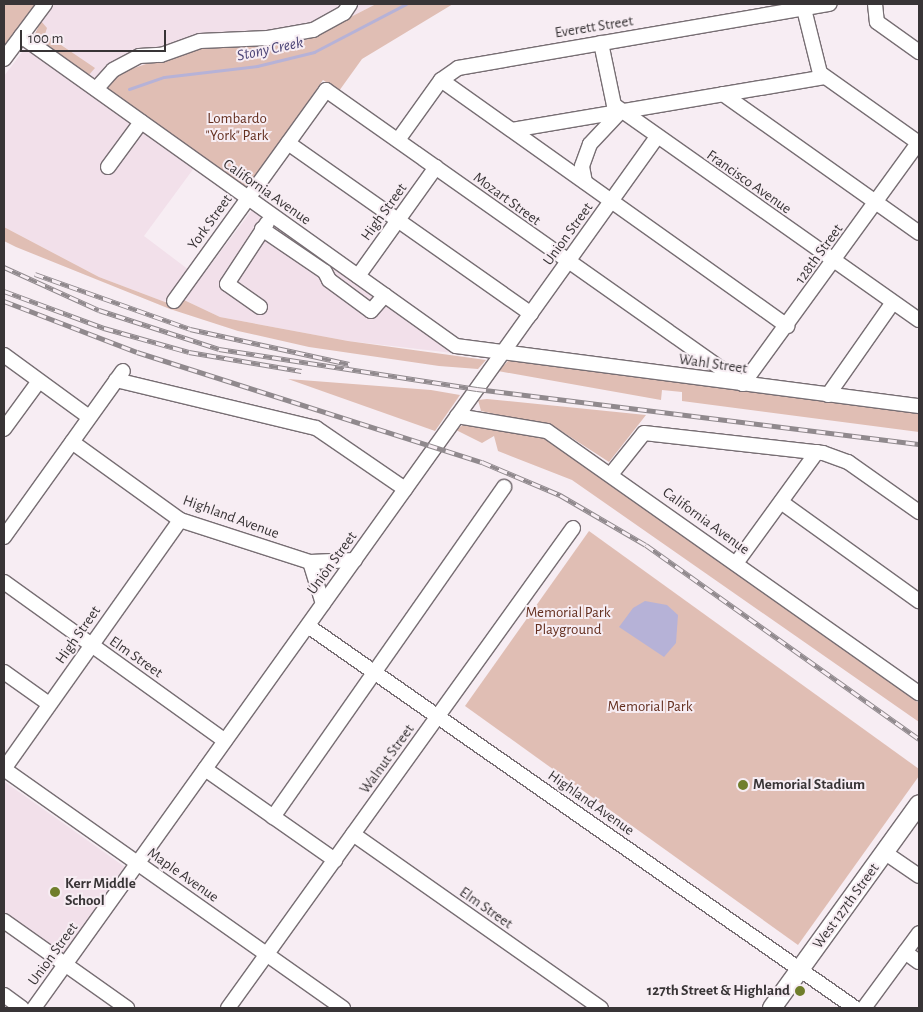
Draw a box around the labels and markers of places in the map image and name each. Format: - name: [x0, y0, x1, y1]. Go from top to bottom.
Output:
- place label: Memorial Stadium: [753, 776, 865, 794]
- marker: Memorial Stadium: [737, 779, 749, 791]
- place label: Kerr Middle School: [65, 874, 136, 909]
- marker: Kerr Middle School: [49, 886, 61, 898]
- place label: 127th Street & Highland: [647, 982, 790, 1000]
- marker: 127th Street & Highland: [794, 985, 806, 997]

